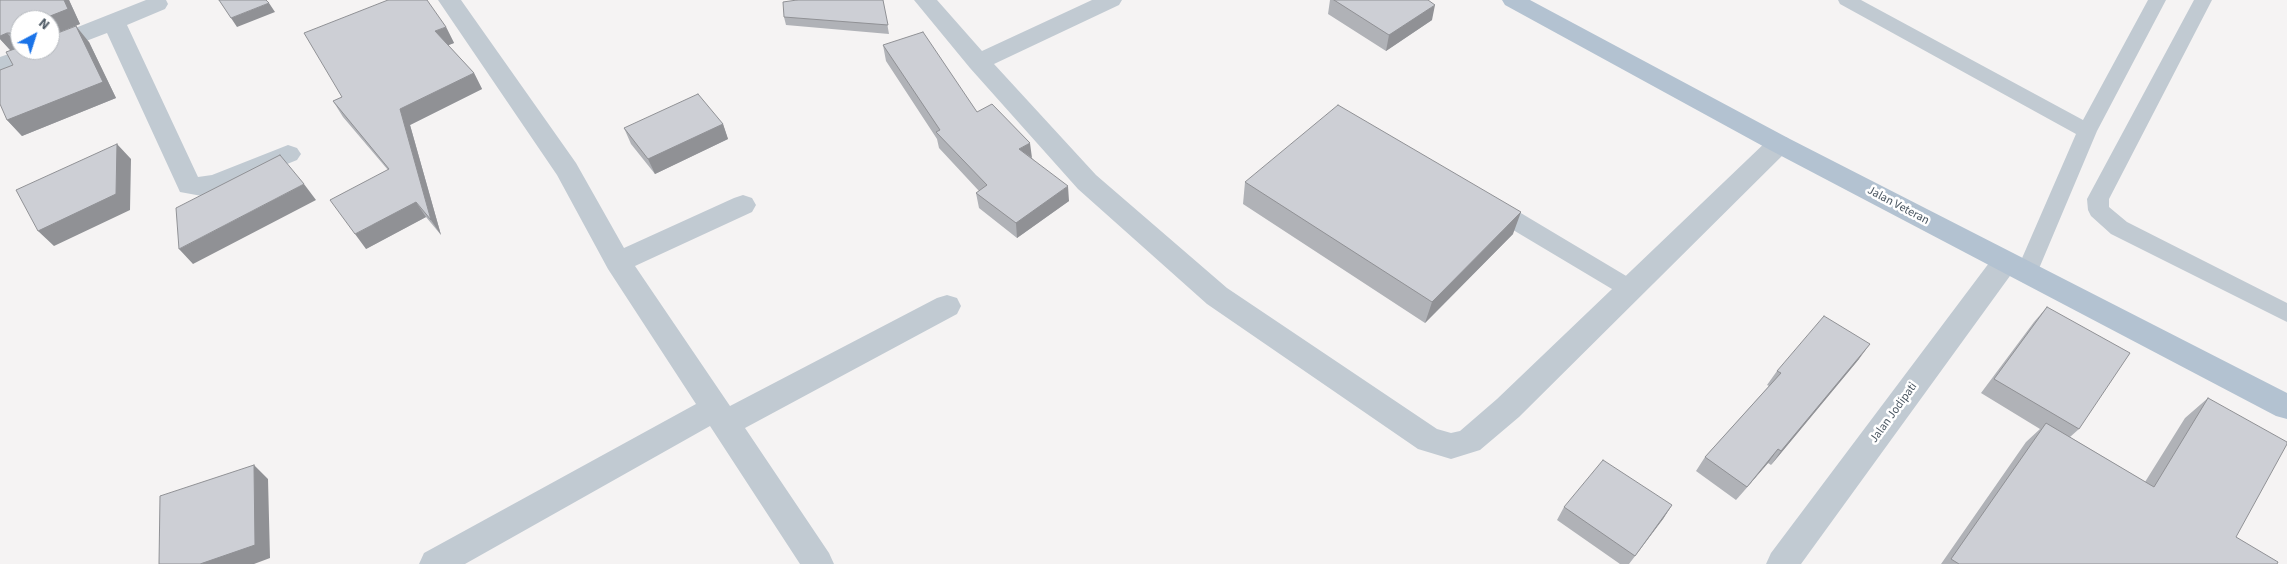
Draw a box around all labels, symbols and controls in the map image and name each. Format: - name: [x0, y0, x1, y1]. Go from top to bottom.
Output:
- north arrow: [10, 10, 60, 60]
- text: N: [34, 14, 54, 35]
- street label: Jalan Veteran: [1865, 184, 1931, 228]
- street label: Jalan Jodipati: [1867, 380, 1921, 446]

